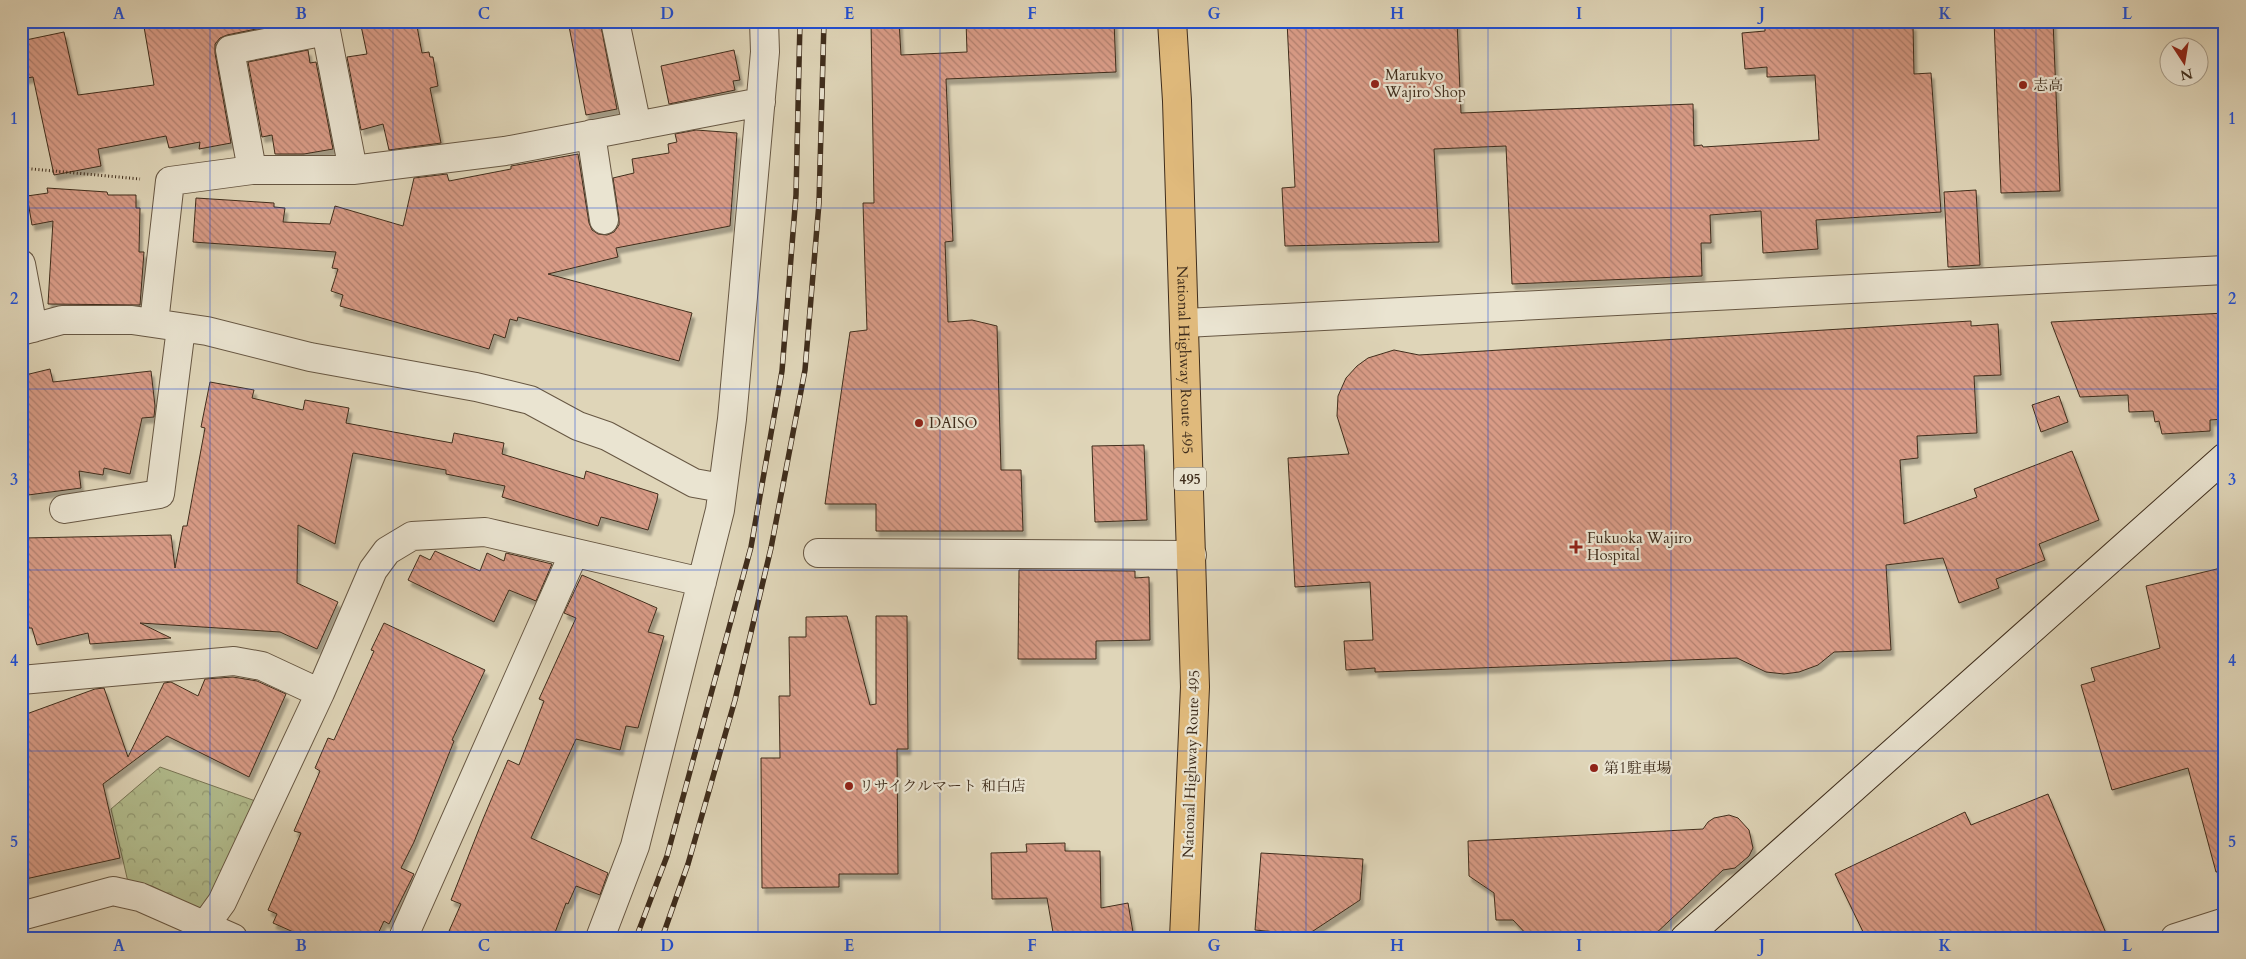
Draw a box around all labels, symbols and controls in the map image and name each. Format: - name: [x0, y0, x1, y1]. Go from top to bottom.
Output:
- text: A: [113, 3, 125, 25]
- text: B: [295, 3, 307, 25]
- text: C: [478, 3, 490, 25]
- text: D: [660, 3, 674, 25]
- text: E: [844, 3, 854, 25]
- text: F: [1027, 3, 1037, 25]
- text: G: [1207, 3, 1221, 25]
- text: H: [1390, 3, 1404, 25]
- text: I: [1576, 3, 1582, 25]
- text: J: [1757, 3, 1765, 25]
- text: K: [1939, 3, 1952, 25]
- text: L: [2122, 3, 2133, 25]
- north arrow: [2158, 38, 2208, 88]
- text: N: [2179, 64, 2195, 85]
- place label: Marukyo Wajiro Shop: [1384, 65, 1466, 102]
- place label: 志高: [2033, 75, 2063, 95]
- marker: Marukyo Wajiro Shop: [1369, 78, 1381, 90]
- marker: 志高: [2017, 79, 2029, 91]
- text: 1: [10, 108, 18, 130]
- text: 1: [2228, 108, 2236, 130]
- street label: National Highway Route 495: [1172, 265, 1198, 454]
- text: 2: [10, 288, 18, 310]
- text: 2: [2228, 288, 2236, 310]
- place label: DAISO: [929, 413, 977, 433]
- marker: DAISO: [913, 417, 925, 429]
- road number: 495: [1174, 468, 1206, 490]
- text: 3: [10, 469, 18, 491]
- text: 3: [2228, 469, 2236, 491]
- place label: Fukuoka Wajiro Hospital: [1587, 528, 1692, 565]
- marker: Fukuoka Wajiro Hospital: [1569, 540, 1583, 554]
- text: 4: [10, 650, 18, 672]
- text: 4: [2228, 650, 2236, 672]
- street label: National Highway Route 495: [1178, 669, 1204, 859]
- place label: 第1駐車場: [1604, 758, 1672, 778]
- marker: 第1駐車場: [1588, 762, 1600, 774]
- place label: リサイクルマート 和白店: [859, 776, 1026, 796]
- marker: リサイクルマート 和白店: [843, 780, 855, 792]
- text: 5: [10, 831, 18, 853]
- text: 5: [2228, 831, 2236, 853]
- text: A: [113, 935, 125, 957]
- text: B: [295, 935, 307, 957]
- text: C: [478, 935, 490, 957]
- text: D: [660, 935, 674, 957]
- text: E: [844, 935, 854, 957]
- text: F: [1027, 935, 1037, 957]
- text: G: [1207, 935, 1221, 957]
- text: H: [1390, 935, 1404, 957]
- text: I: [1576, 935, 1582, 957]
- text: J: [1757, 935, 1765, 957]
- text: K: [1939, 935, 1952, 957]
- text: L: [2122, 935, 2133, 957]

